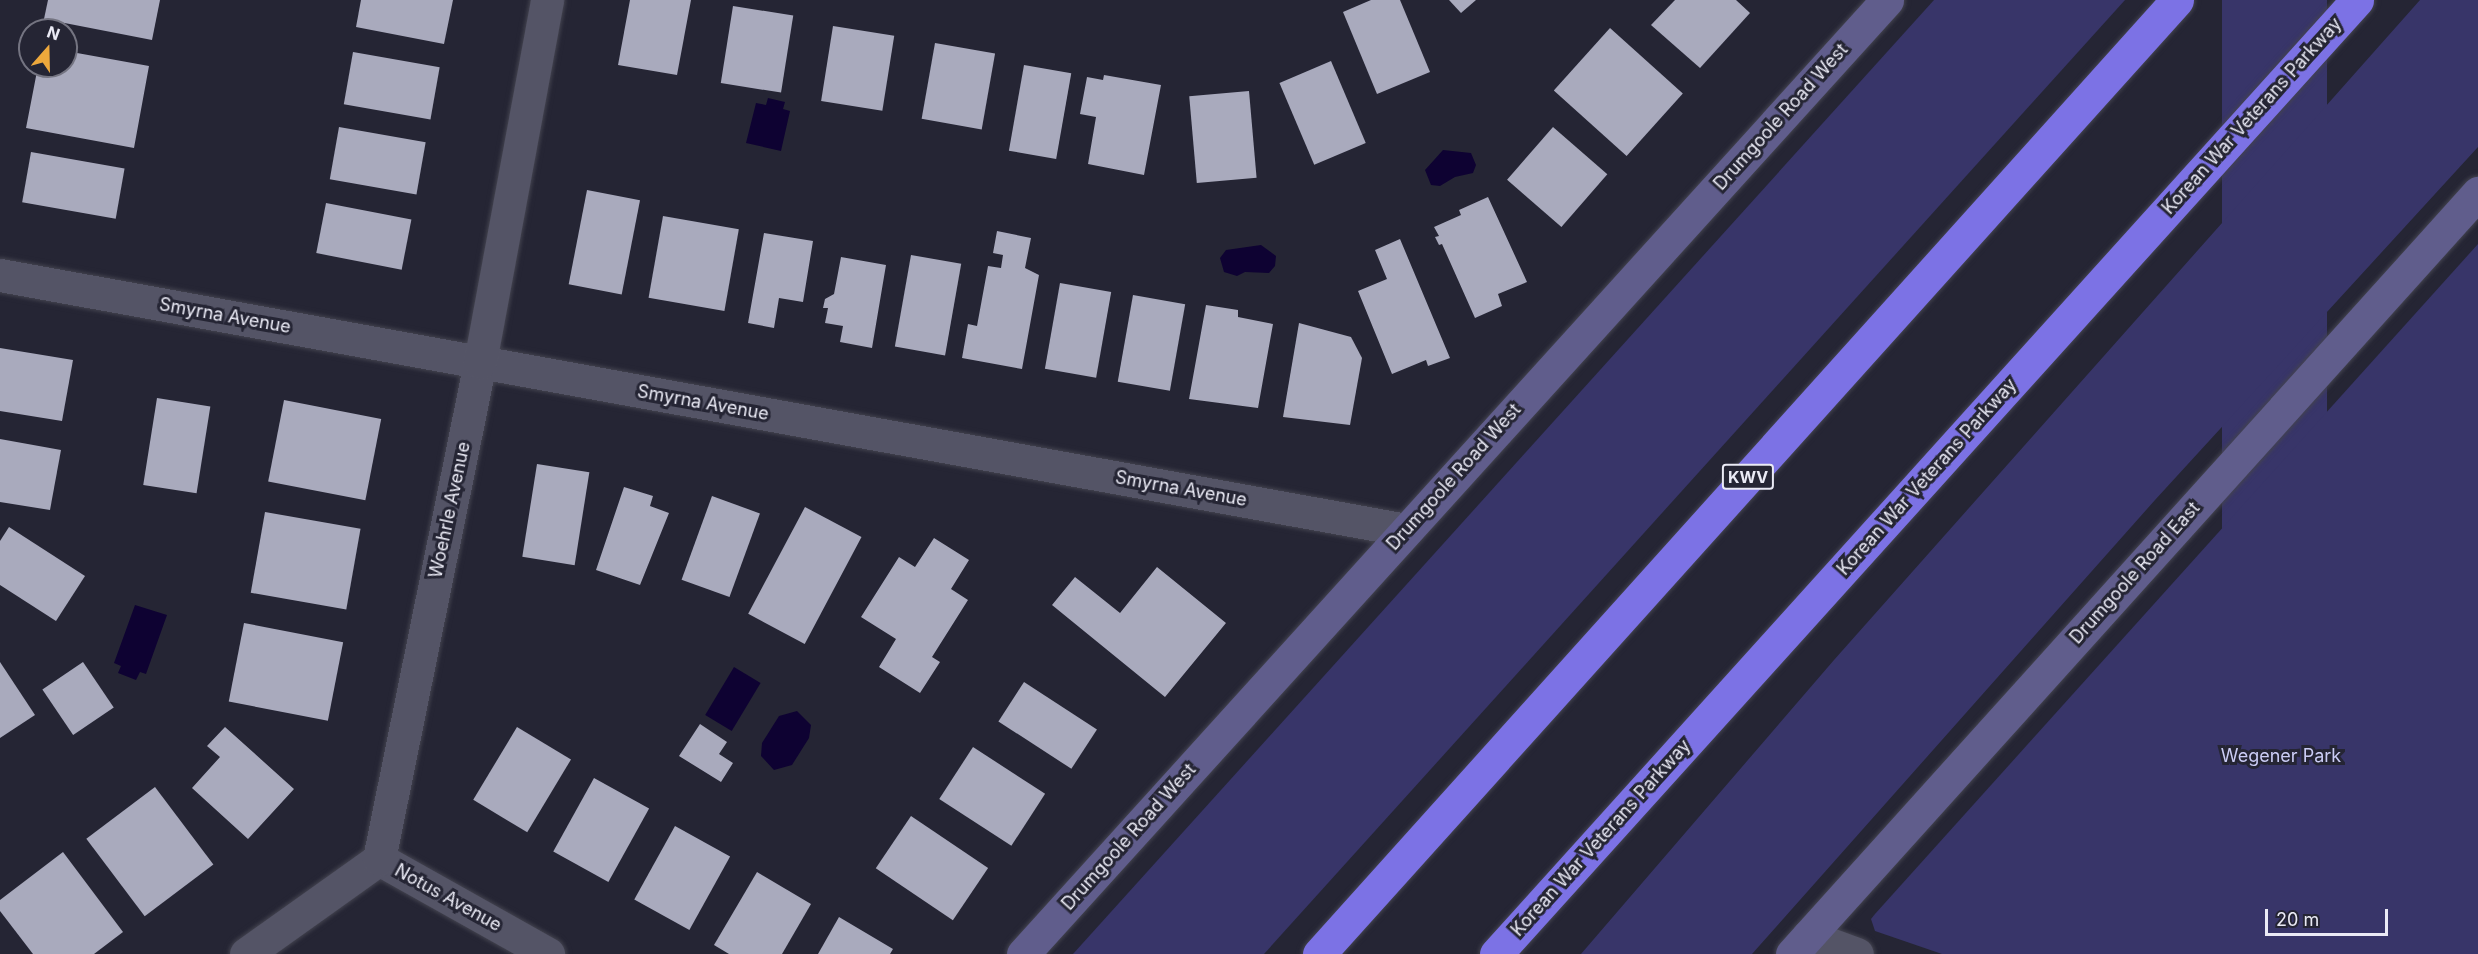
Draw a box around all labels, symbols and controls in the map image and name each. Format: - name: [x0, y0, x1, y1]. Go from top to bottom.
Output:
- street label: Korean War Veterans Parkway: [2158, 13, 2346, 219]
- north arrow: [18, 18, 78, 78]
- text: N: [44, 21, 63, 44]
- street label: Drumgoole Road West: [1709, 39, 1853, 195]
- street label: Smyrna Avenue: [158, 294, 292, 338]
- street label: Korean War Veterans Parkway: [1833, 374, 2021, 580]
- street label: Smyrna Avenue: [636, 381, 770, 425]
- street label: Drumgoole Road West: [1382, 399, 1526, 555]
- street label: Woehrle Avenue: [425, 440, 475, 580]
- road number: KWV: [1721, 464, 1775, 490]
- street label: Smyrna Avenue: [1114, 467, 1248, 511]
- street label: Drumgoole Road East: [2066, 498, 2204, 648]
- street label: Korean War Veterans Parkway: [1507, 735, 1695, 941]
- park label: Wegener Park: [2221, 745, 2341, 767]
- street label: Drumgoole Road West: [1057, 759, 1201, 915]
- street label: Notus Avenue: [391, 860, 505, 936]
- scale bar: [2268, 897, 2391, 935]
- text: 20 m: [2276, 909, 2319, 930]

